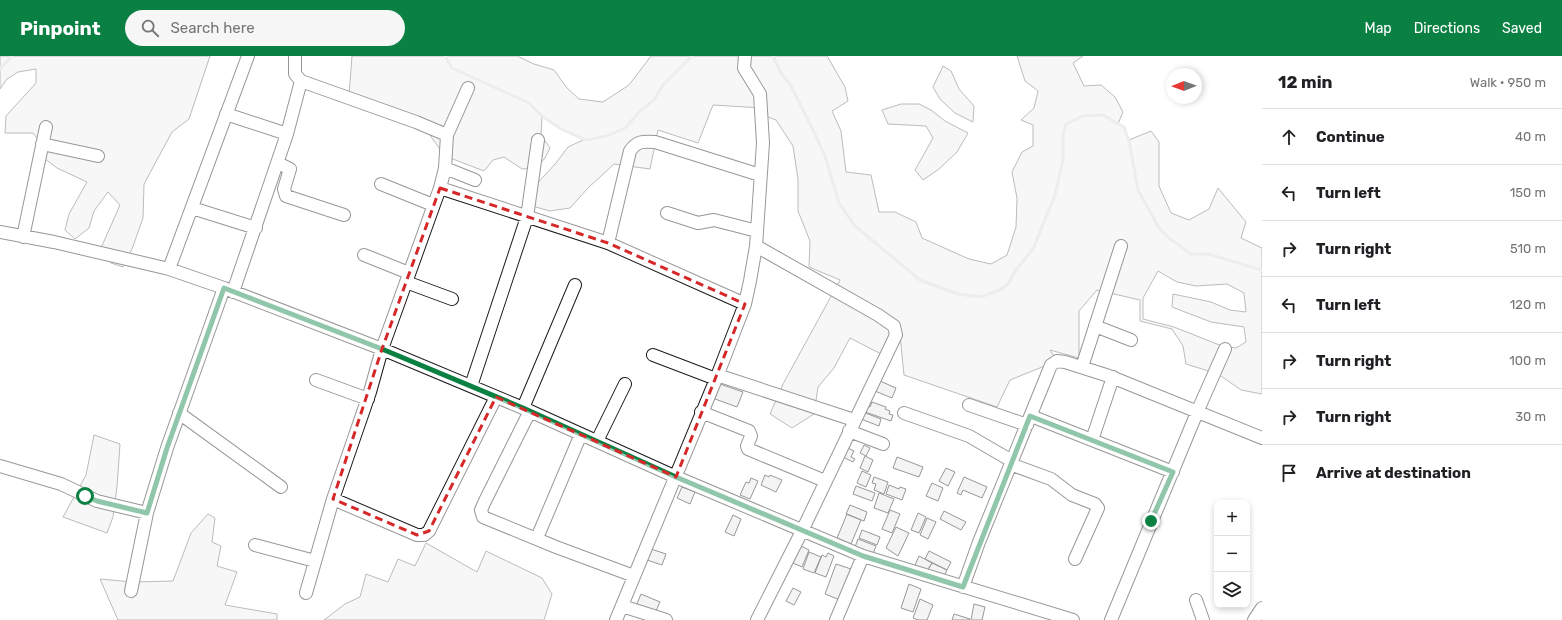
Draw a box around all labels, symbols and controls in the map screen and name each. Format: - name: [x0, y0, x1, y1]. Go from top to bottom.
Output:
- search box: [125, 10, 405, 46]
- text: Pinpoint: [20, 17, 101, 40]
- icon: search: [139, 17, 161, 39]
- text: Search here: [171, 19, 255, 37]
- text: Map: [1365, 20, 1392, 37]
- text: Directions: [1414, 20, 1480, 37]
- text: Saved: [1502, 20, 1542, 37]
- north arrow: [1166, 68, 1202, 104]
- text: 12 min: [1278, 72, 1333, 92]
- text: Walk · 950 m: [1470, 75, 1546, 90]
- icon: ahead: [1278, 126, 1300, 148]
- text: Continue: [1316, 128, 1385, 146]
- text: 40 m: [1515, 129, 1546, 144]
- icon: left: [1278, 182, 1300, 204]
- text: Turn left: [1316, 184, 1381, 202]
- text: 150 m: [1510, 185, 1546, 200]
- icon: right: [1278, 238, 1300, 260]
- text: Turn right: [1316, 240, 1391, 258]
- text: 510 m: [1510, 241, 1546, 256]
- icon: left: [1278, 294, 1300, 316]
- text: Turn left: [1316, 296, 1381, 314]
- text: 120 m: [1510, 297, 1546, 312]
- icon: right: [1278, 350, 1300, 372]
- text: Turn right: [1316, 352, 1391, 370]
- text: 100 m: [1509, 353, 1546, 368]
- icon: right: [1278, 406, 1300, 428]
- text: Turn right: [1316, 408, 1391, 426]
- text: 30 m: [1515, 409, 1546, 424]
- icon: arrive: [1278, 462, 1300, 484]
- text: Arrive at destination: [1316, 464, 1471, 482]
- route start: [76, 487, 94, 505]
- map controls: [1214, 500, 1250, 608]
- button: +: [1214, 500, 1250, 536]
- route end: [1142, 512, 1160, 530]
- button: −: [1214, 536, 1250, 572]
- button: layers: [1214, 572, 1250, 608]

